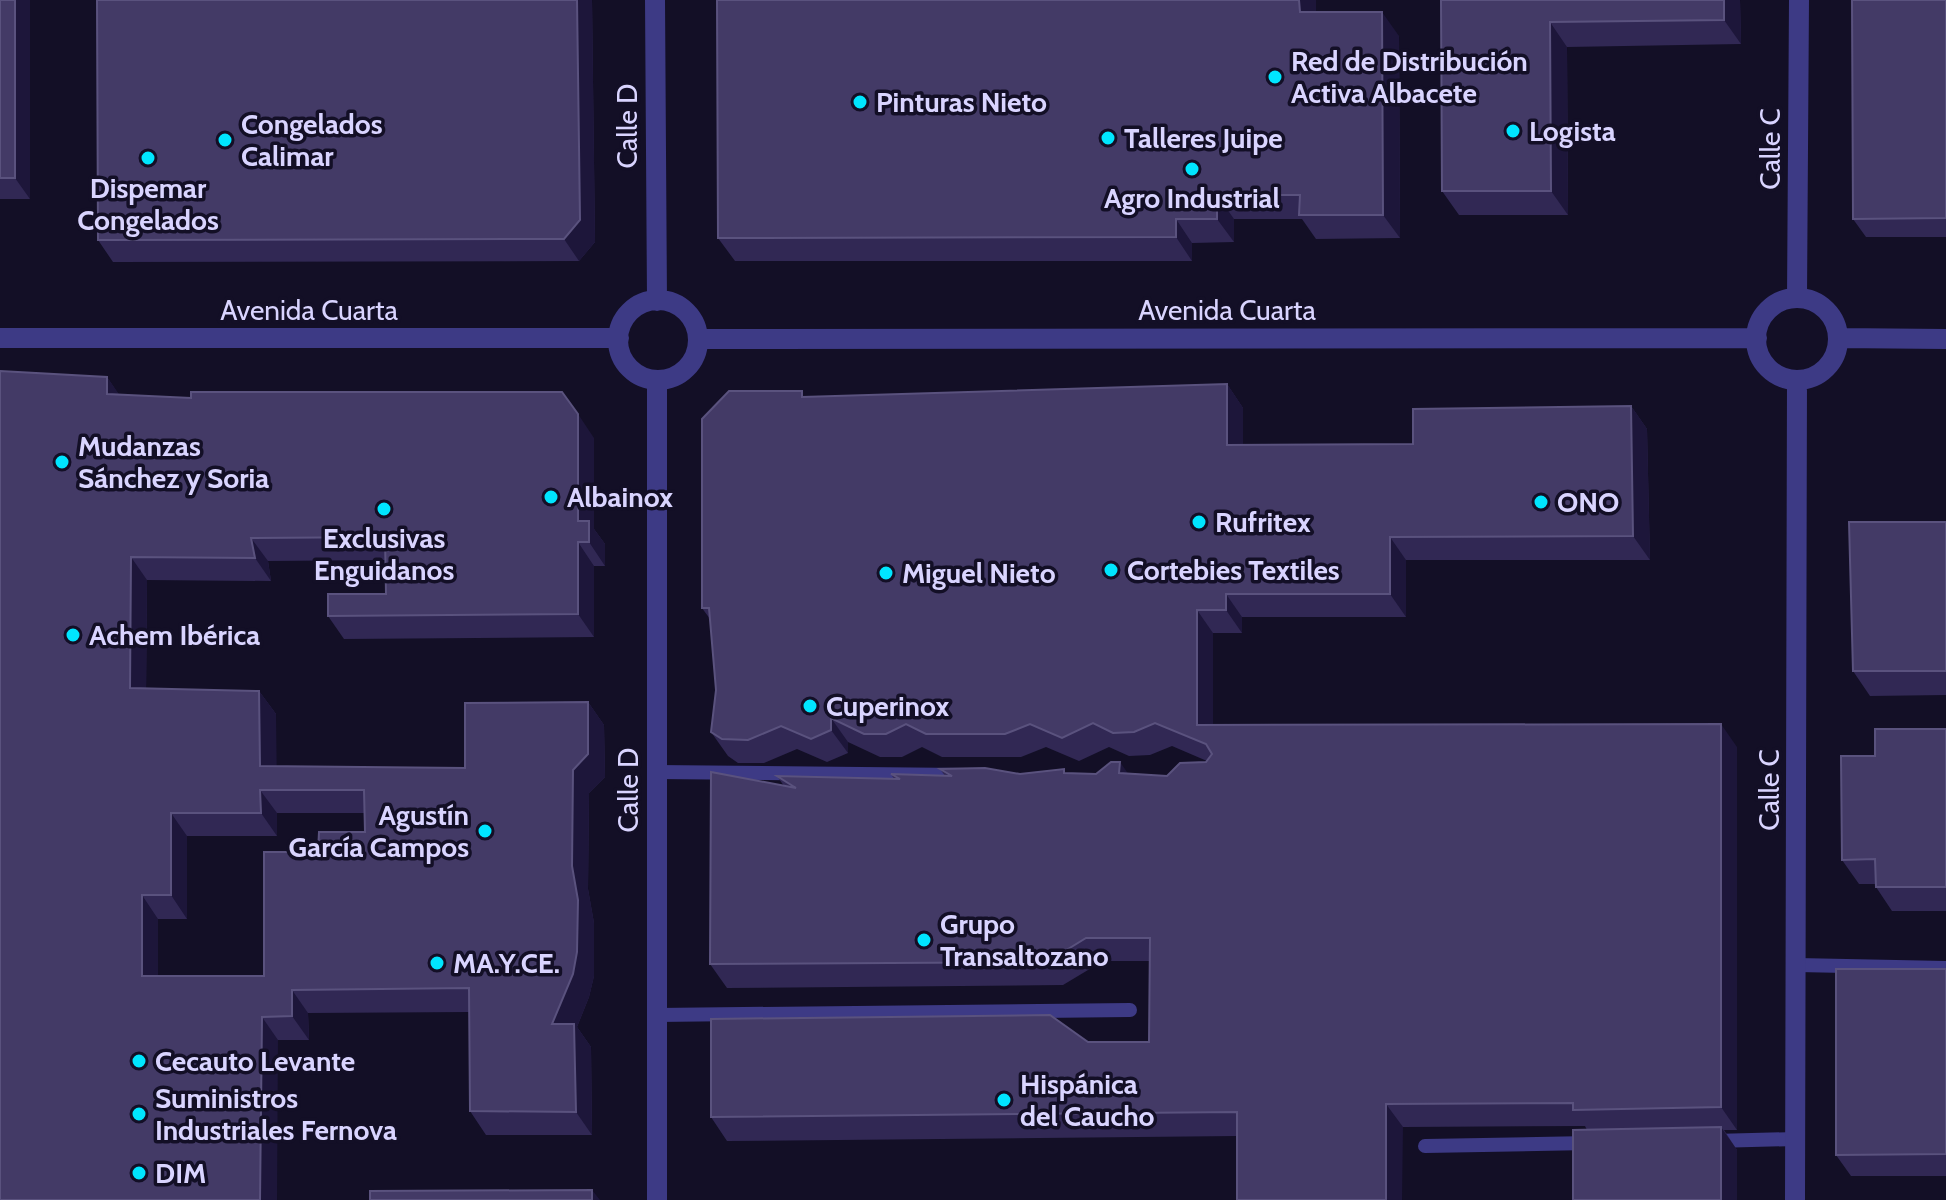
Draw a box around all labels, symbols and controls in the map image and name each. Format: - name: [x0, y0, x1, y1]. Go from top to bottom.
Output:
- place label: Red de Distribución Activa Albacete: [1291, 44, 1528, 110]
- marker: Red de Distribución Activa Albacete: [1266, 68, 1284, 86]
- street label: Calle D: [610, 84, 644, 168]
- place label: Pinturas Nieto: [876, 85, 1047, 119]
- marker: Pinturas Nieto: [851, 93, 869, 111]
- place label: Congelados Calimar: [241, 107, 383, 173]
- street label: Calle C: [1753, 108, 1787, 190]
- place label: Logista: [1529, 114, 1616, 148]
- place label: Talleres Juipe: [1124, 121, 1283, 155]
- marker: Logista: [1504, 122, 1522, 140]
- marker: Talleres Juipe: [1099, 129, 1117, 147]
- marker: Congelados Calimar: [216, 131, 234, 149]
- marker: Dispemar Congelados: [139, 149, 157, 167]
- marker: Agro Industrial: [1183, 160, 1201, 178]
- place label: Dispemar Congelados: [77, 171, 219, 237]
- place label: Agro Industrial: [1104, 181, 1280, 215]
- street label: Avenida Cuarta: [220, 293, 398, 327]
- street label: Avenida Cuarta: [1138, 293, 1316, 327]
- place label: Mudanzas Sánchez y Soria: [78, 429, 269, 495]
- marker: Mudanzas Sánchez y Soria: [53, 453, 71, 471]
- place label: Albainox: [567, 480, 673, 514]
- place label: ONO: [1557, 485, 1619, 519]
- marker: Albainox: [542, 488, 560, 506]
- marker: ONO: [1532, 493, 1550, 511]
- marker: Exclusivas Enguidanos: [375, 500, 393, 518]
- place label: Rufritex: [1215, 505, 1311, 539]
- marker: Rufritex: [1190, 513, 1208, 531]
- place label: Exclusivas Enguidanos: [314, 521, 454, 587]
- place label: Cortebies Textiles: [1127, 553, 1340, 587]
- place label: Miguel Nieto: [902, 556, 1056, 590]
- marker: Cortebies Textiles: [1102, 561, 1120, 579]
- marker: Miguel Nieto: [877, 564, 895, 582]
- place label: Achem Ibérica: [89, 618, 260, 652]
- marker: Achem Ibérica: [64, 626, 82, 644]
- place label: Cuperinox: [826, 689, 950, 723]
- marker: Cuperinox: [801, 697, 819, 715]
- street label: Calle D: [611, 748, 645, 832]
- street label: Calle C: [1752, 749, 1786, 831]
- place label: Agustín García Campos: [289, 798, 469, 864]
- marker: Agustín García Campos: [476, 822, 494, 840]
- place label: Grupo Transaltozano: [940, 907, 1109, 973]
- marker: Grupo Transaltozano: [915, 931, 933, 949]
- place label: MA.Y.CE.: [453, 946, 560, 980]
- marker: MA.Y.CE.: [428, 954, 446, 972]
- place label: Cecauto Levante: [155, 1044, 355, 1078]
- marker: Cecauto Levante: [130, 1052, 148, 1070]
- place label: Hispánica del Caucho: [1020, 1067, 1155, 1133]
- place label: Suministros Industriales Fernova: [155, 1081, 397, 1147]
- marker: Hispánica del Caucho: [995, 1091, 1013, 1109]
- marker: Suministros Industriales Fernova: [130, 1105, 148, 1123]
- place label: DIM: [155, 1156, 206, 1190]
- marker: DIM: [130, 1164, 148, 1182]

